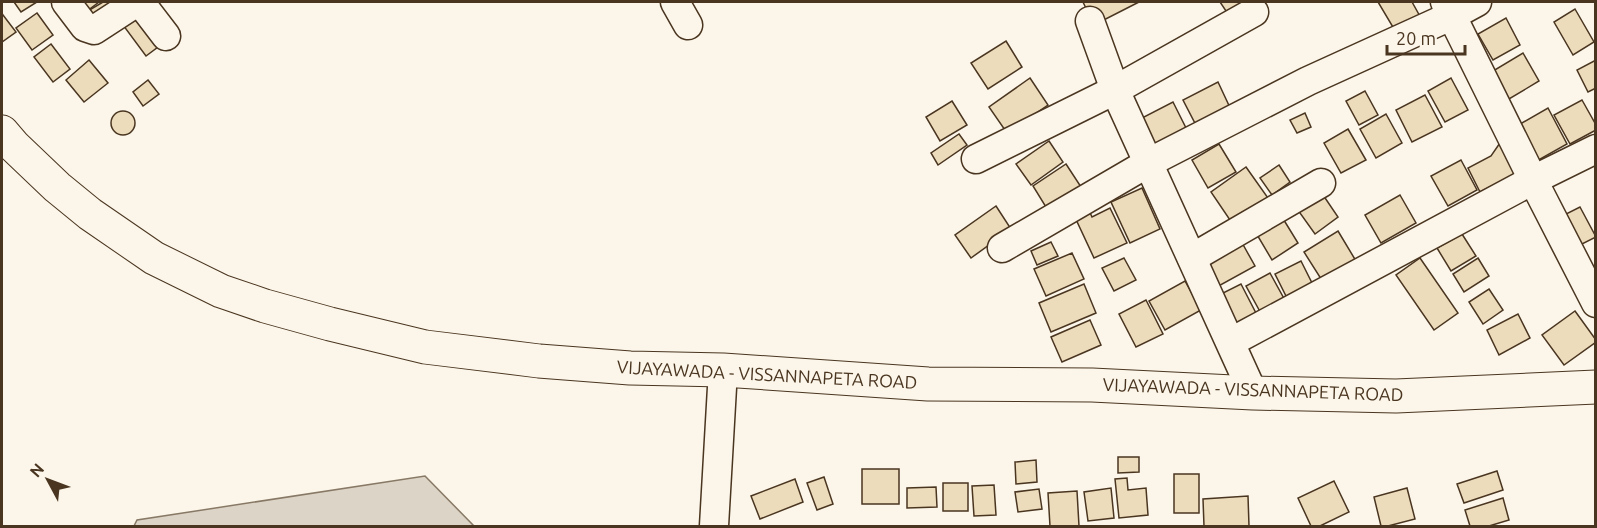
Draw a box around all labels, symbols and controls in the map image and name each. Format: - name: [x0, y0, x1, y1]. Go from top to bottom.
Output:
- scale bar: [1387, 18, 1465, 56]
- text: 20 m: [1396, 28, 1436, 48]
- street label: VIJAYAWADA - VISSANNAPETA ROAD: [616, 356, 918, 392]
- street label: VIJAYAWADA - VISSANNAPETA ROAD: [1102, 374, 1404, 404]
- north arrow: [18, 450, 78, 510]
- text: N: [26, 460, 47, 481]

